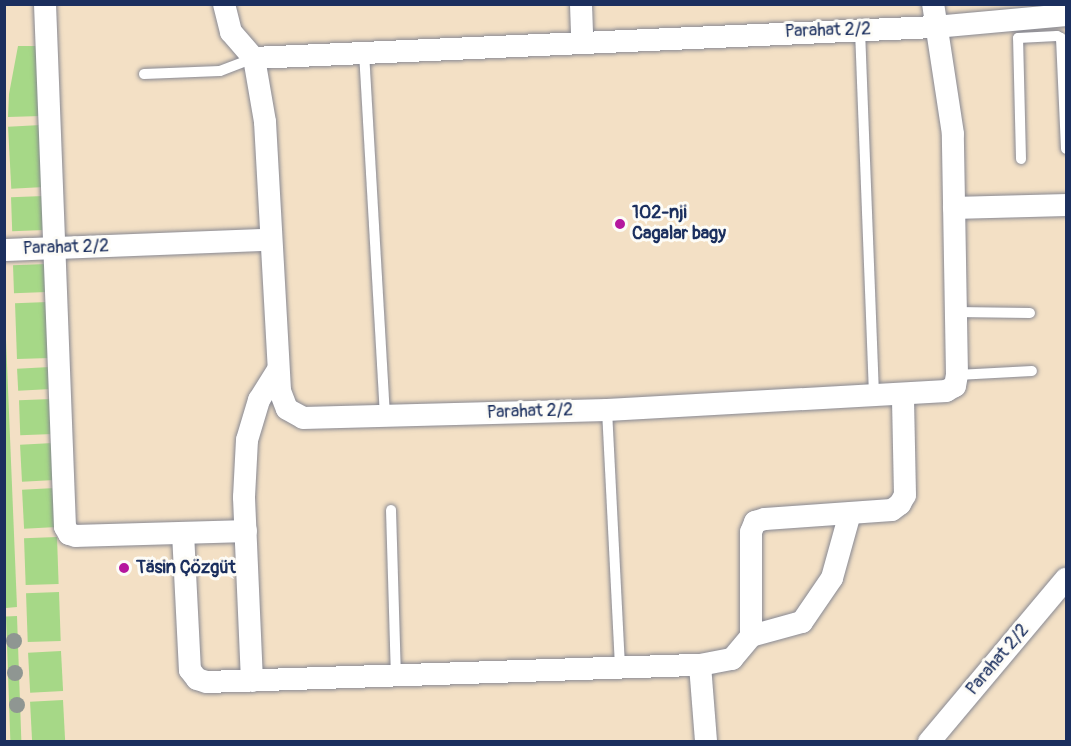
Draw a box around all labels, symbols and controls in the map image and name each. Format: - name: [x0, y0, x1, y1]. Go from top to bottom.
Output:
- street label: Parahat 2/2: [784, 19, 872, 43]
- place label: 102-nji Cagalar bagy: [632, 203, 726, 246]
- marker: 102-nji Cagalar bagy: [613, 217, 627, 231]
- street label: Parahat 2/2: [22, 236, 110, 260]
- street label: Parahat 2/2: [486, 400, 574, 424]
- place label: Täsin Çözgüt: [136, 557, 236, 579]
- marker: Täsin Çözgüt: [117, 561, 131, 575]
- street label: Parahat 2/2: [962, 620, 1034, 700]

